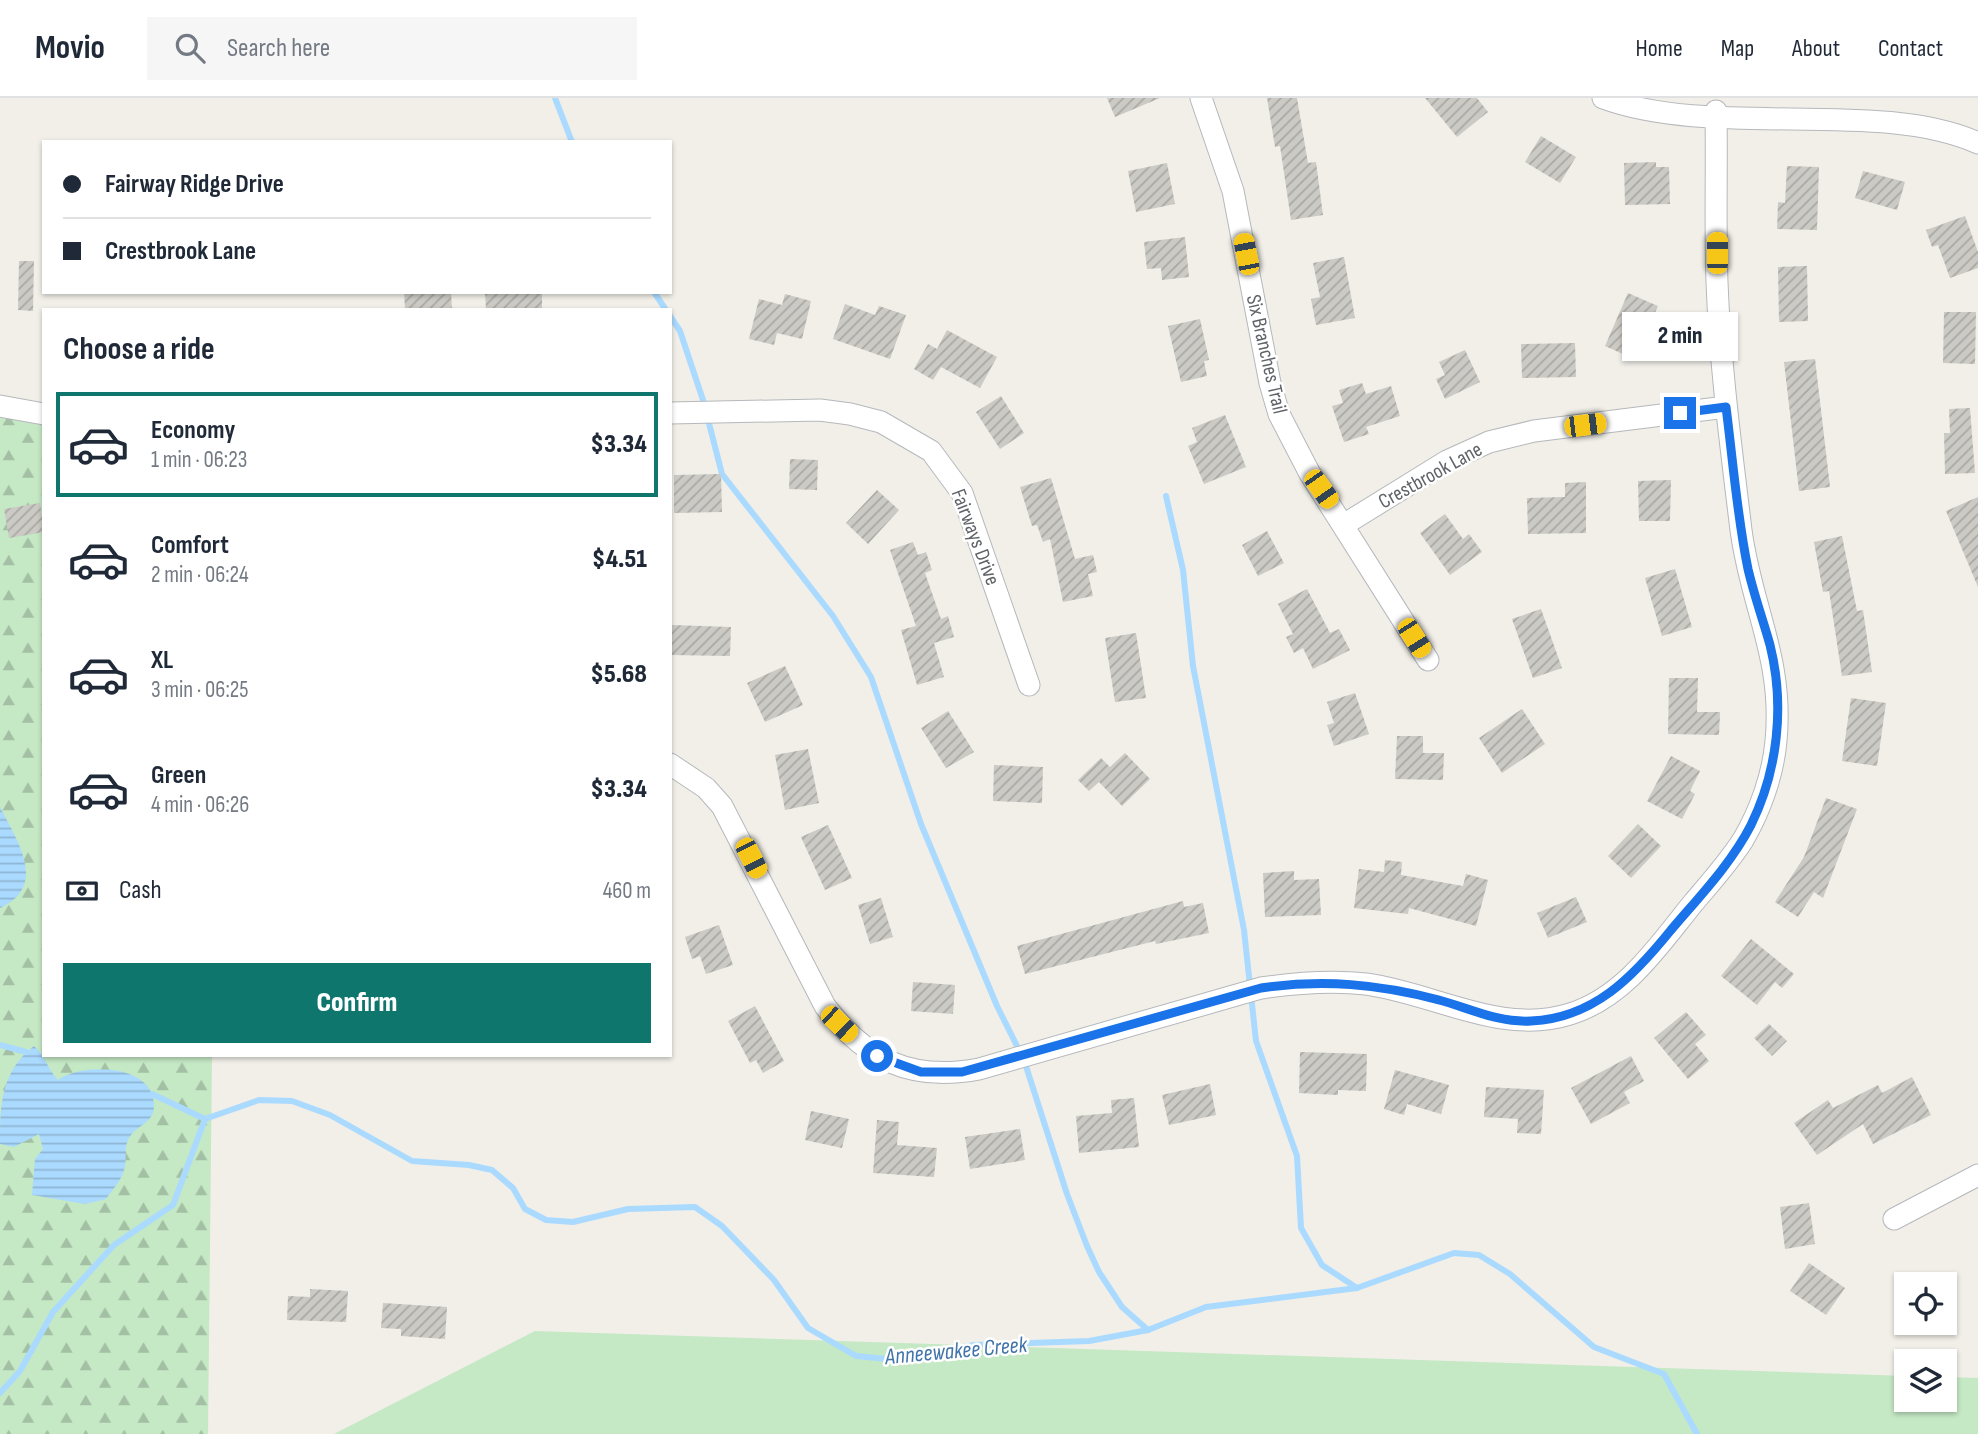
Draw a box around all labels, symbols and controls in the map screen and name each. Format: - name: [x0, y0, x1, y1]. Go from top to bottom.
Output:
- search box: [147, 17, 637, 80]
- text: Movio: [35, 28, 105, 68]
- icon: search: [171, 29, 209, 67]
- text: Search here: [227, 33, 330, 64]
- text: Home: [1635, 34, 1683, 63]
- text: Map: [1721, 34, 1754, 63]
- text: About: [1792, 34, 1840, 63]
- text: Contact: [1878, 34, 1943, 63]
- text: Fairway Ridge Drive: [105, 169, 284, 200]
- car: [1232, 231, 1261, 277]
- car: [1707, 232, 1728, 274]
- text: Crestbrook Lane: [105, 236, 256, 267]
- street label: Six Branches Trail: [1241, 292, 1292, 416]
- callout: 2 min: [1622, 312, 1738, 360]
- text: 2 min: [1658, 322, 1702, 350]
- text: Choose a ride: [63, 330, 215, 369]
- route end: [1664, 397, 1696, 429]
- car: [1563, 412, 1608, 438]
- icon: car: [67, 413, 130, 476]
- text: Economy: [151, 415, 235, 446]
- text: $3.34: [591, 429, 647, 460]
- street label: Crestbrook Lane: [1374, 437, 1486, 514]
- text: 1 min · 06:23: [151, 446, 247, 474]
- car: [1301, 466, 1342, 512]
- street label: Fairways Drive: [946, 486, 1005, 589]
- icon: car: [67, 528, 130, 591]
- text: Comfort: [151, 530, 229, 561]
- text: $4.51: [592, 544, 647, 575]
- text: 2 min · 06:24: [151, 561, 249, 589]
- car: [1394, 615, 1435, 661]
- icon: car: [67, 643, 130, 706]
- text: XL: [151, 645, 173, 676]
- text: $5.68: [591, 659, 647, 690]
- text: 3 min · 06:25: [151, 676, 248, 704]
- icon: car: [67, 758, 130, 821]
- text: Green: [151, 760, 206, 791]
- text: $3.34: [591, 774, 647, 805]
- text: 4 min · 06:26: [151, 791, 249, 819]
- car: [733, 835, 770, 881]
- icon: cash: [63, 872, 101, 910]
- text: Cash: [119, 875, 162, 906]
- text: 460 m: [603, 877, 651, 905]
- button: Confirm: [63, 963, 651, 1043]
- car: [817, 1002, 862, 1046]
- route start: [861, 1040, 893, 1072]
- map controls: [1894, 1272, 1957, 1412]
- button: locate: [1894, 1272, 1957, 1335]
- water label: Anneewakee Creek: [883, 1331, 1030, 1371]
- button: layers: [1894, 1349, 1957, 1412]

